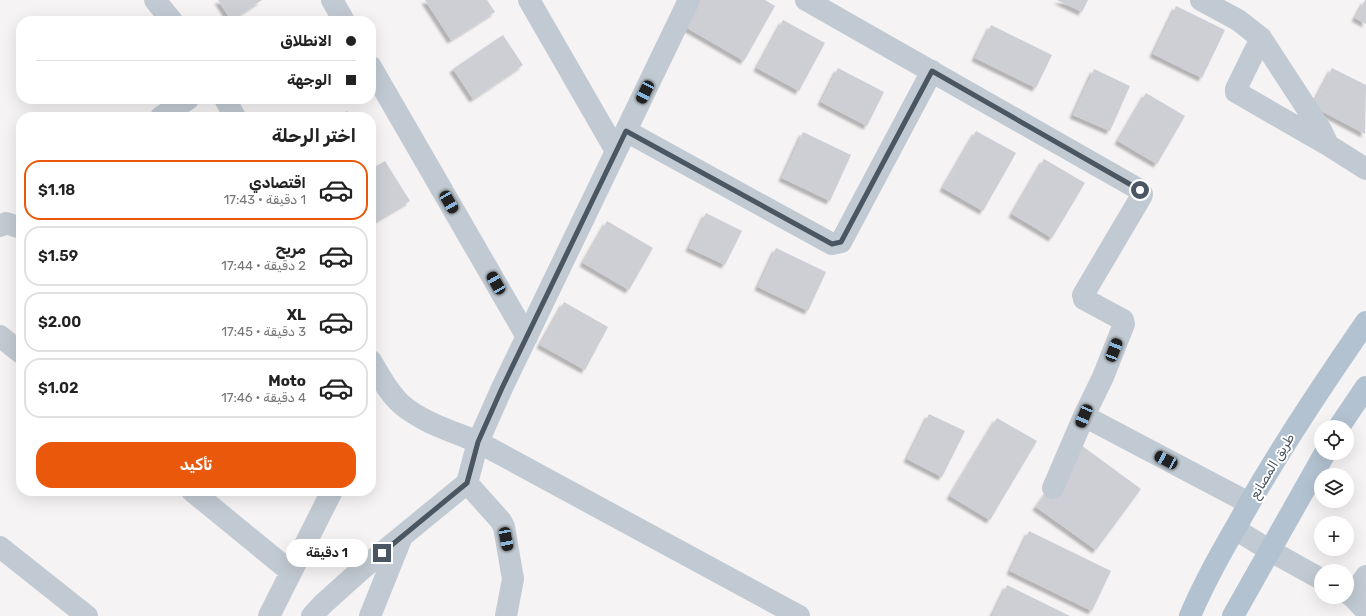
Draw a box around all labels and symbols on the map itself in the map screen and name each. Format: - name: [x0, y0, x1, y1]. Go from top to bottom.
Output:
- car: [634, 79, 656, 105]
- route start: [1131, 181, 1149, 199]
- car: [438, 189, 460, 215]
- car: [485, 270, 507, 296]
- car: [1104, 337, 1124, 363]
- car: [1074, 403, 1094, 429]
- street label: طريق المصانع: [1247, 431, 1300, 503]
- car: [1153, 449, 1179, 471]
- car: [498, 526, 514, 552]
- callout: 1 دقيقة: [286, 539, 368, 567]
- route end: [373, 544, 391, 562]

